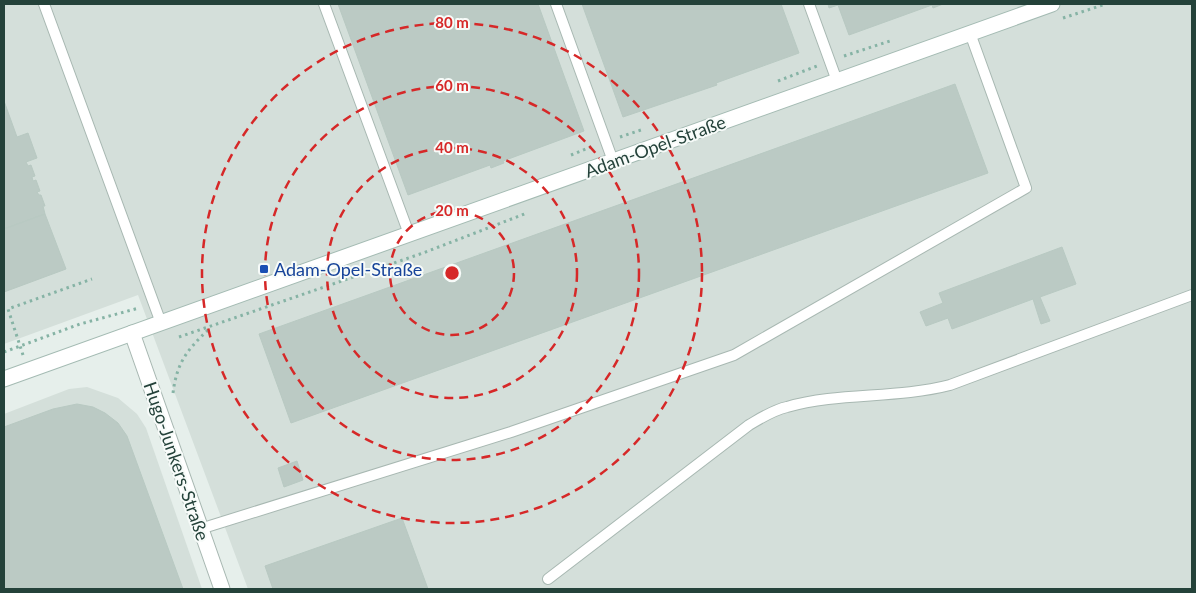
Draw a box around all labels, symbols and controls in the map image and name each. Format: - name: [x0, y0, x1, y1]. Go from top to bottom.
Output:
- text: 80 m: [435, 13, 469, 31]
- text: 60 m: [435, 76, 469, 94]
- street label: Adam-Opel-Straße: [582, 110, 728, 182]
- text: 40 m: [435, 138, 469, 156]
- text: 20 m: [435, 201, 469, 219]
- place label: Adam-Opel-Straße: [274, 258, 422, 280]
- marker: Adam-Opel-Straße: [258, 263, 270, 275]
- centre of rings: [443, 264, 461, 282]
- street label: Hugo-Junkers-Straße: [140, 379, 214, 543]

